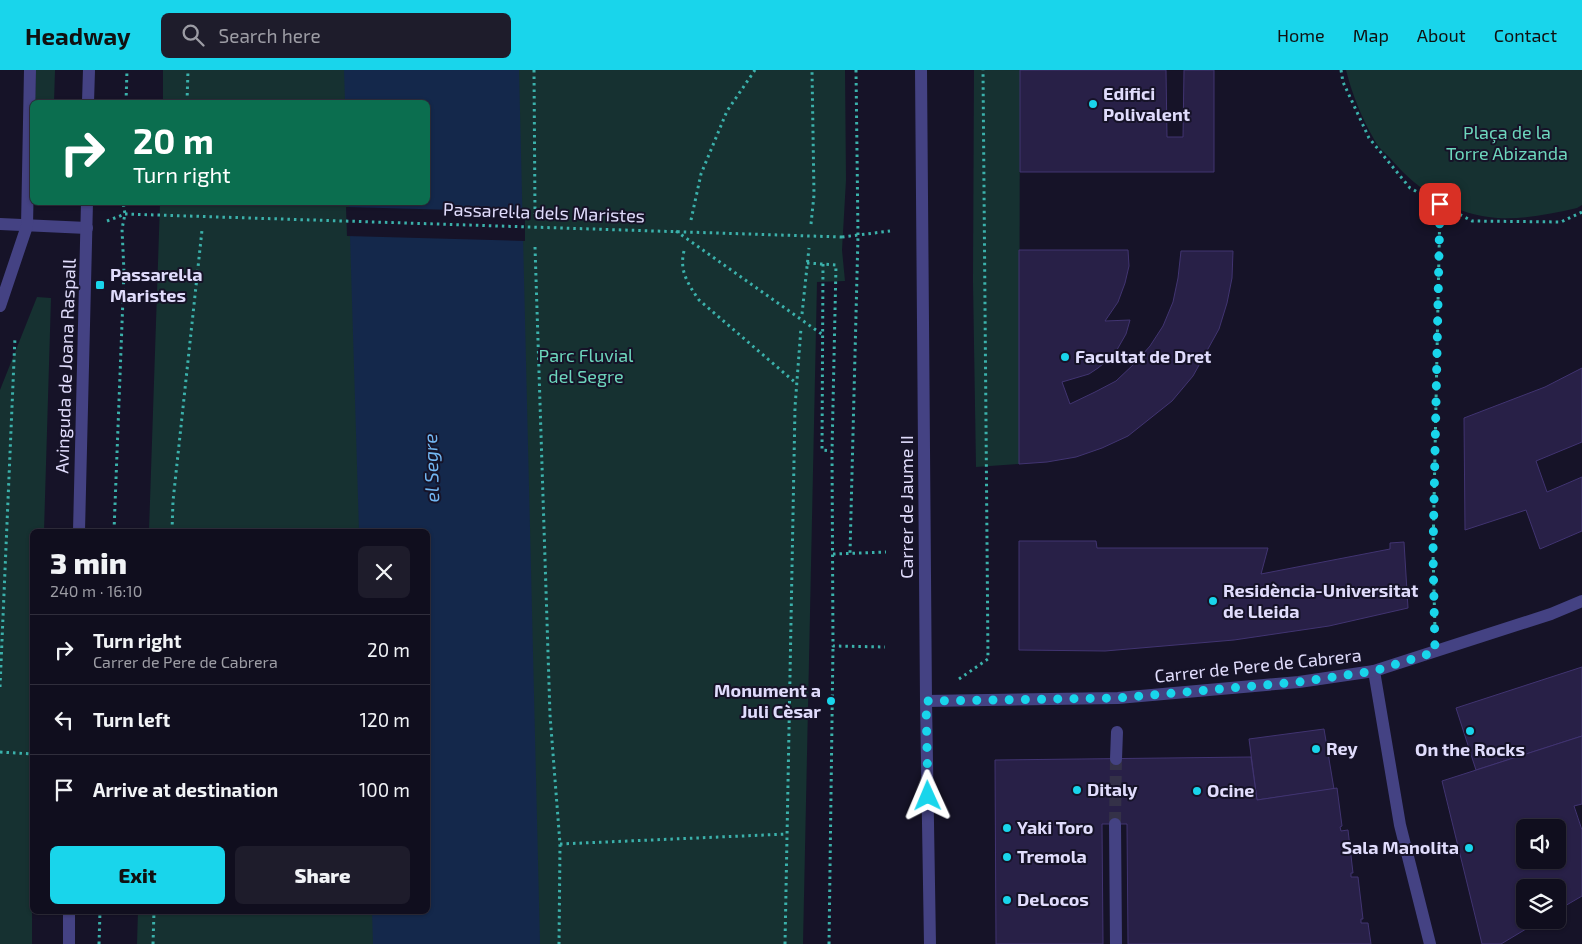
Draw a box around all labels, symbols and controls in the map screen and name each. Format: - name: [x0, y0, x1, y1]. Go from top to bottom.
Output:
- search box: [161, 13, 511, 58]
- text: Headway: [25, 21, 131, 50]
- icon: search: [179, 21, 207, 49]
- text: Search here: [219, 24, 321, 47]
- text: Home: [1277, 24, 1325, 46]
- text: Map: [1353, 24, 1389, 46]
- text: About: [1417, 24, 1466, 46]
- text: Contact: [1494, 24, 1557, 46]
- place label: Edifici Polivalent: [1103, 82, 1191, 125]
- marker: Edifici Polivalent: [1087, 98, 1099, 110]
- text: 20 m: [133, 119, 214, 161]
- icon: right: [50, 120, 115, 185]
- park label: Plaça de la Torre Abizanda: [1446, 121, 1568, 164]
- text: Turn right: [133, 161, 231, 187]
- pin: [1419, 183, 1461, 225]
- icon: arrive: [1426, 190, 1454, 218]
- street label: Passarel·la dels Maristes: [443, 197, 645, 227]
- street label: Avinguda de Joana Raspall: [50, 257, 80, 474]
- place label: Passarel·la Maristes: [110, 263, 203, 306]
- marker: Passarel·la Maristes: [94, 279, 106, 291]
- park label: Parc Fluvial del Segre: [539, 344, 634, 387]
- place label: Facultat de Dret: [1075, 345, 1212, 367]
- marker: Facultat de Dret: [1059, 351, 1071, 363]
- water label: el Segre: [418, 433, 443, 503]
- street label: Carrer de Jaume II: [895, 435, 917, 579]
- text: 3 min: [50, 544, 127, 580]
- button: close: [358, 546, 410, 598]
- place label: Residència-Universitat de Lleida: [1223, 579, 1419, 622]
- text: 240 m · 16:10: [50, 581, 142, 600]
- marker: Residència-Universitat de Lleida: [1207, 595, 1219, 607]
- text: Turn right: [93, 629, 181, 652]
- icon: right: [50, 636, 78, 664]
- text: 20 m: [367, 638, 410, 661]
- street label: Carrer de Pere de Cabrera: [1153, 643, 1362, 687]
- text: Carrer de Pere de Cabrera: [93, 652, 278, 671]
- place label: Monument a Juli Cèsar: [714, 679, 821, 722]
- marker: Monument a Juli Cèsar: [825, 695, 837, 707]
- icon: left: [50, 706, 78, 734]
- text: Turn left: [93, 708, 170, 731]
- text: 120 m: [359, 708, 410, 731]
- marker: On the Rocks: [1464, 725, 1476, 737]
- place label: Rey: [1326, 737, 1359, 759]
- place label: On the Rocks: [1415, 738, 1525, 760]
- marker: Rey: [1310, 743, 1322, 755]
- position arrow: [901, 769, 953, 821]
- icon: arrive: [50, 776, 78, 804]
- text: Arrive at destination: [93, 778, 278, 801]
- text: 100 m: [359, 778, 410, 801]
- place label: Ditaly: [1087, 778, 1138, 800]
- place label: Ocine: [1207, 779, 1254, 801]
- marker: Ditaly: [1071, 784, 1083, 796]
- marker: Ocine: [1191, 785, 1203, 797]
- place label: Yaki Toro: [1017, 816, 1093, 838]
- map controls: [1516, 819, 1566, 929]
- button: sound: [1516, 819, 1566, 869]
- marker: Yaki Toro: [1001, 822, 1013, 834]
- place label: Sala Manolita: [1341, 836, 1459, 858]
- marker: Sala Manolita: [1463, 842, 1475, 854]
- place label: Tremola: [1017, 845, 1087, 867]
- button: Exit: [50, 846, 225, 904]
- button: Share: [235, 846, 410, 904]
- marker: Tremola: [1001, 851, 1013, 863]
- button: layers: [1516, 879, 1566, 929]
- place label: DeLocos: [1017, 888, 1089, 910]
- marker: DeLocos: [1001, 894, 1013, 906]

